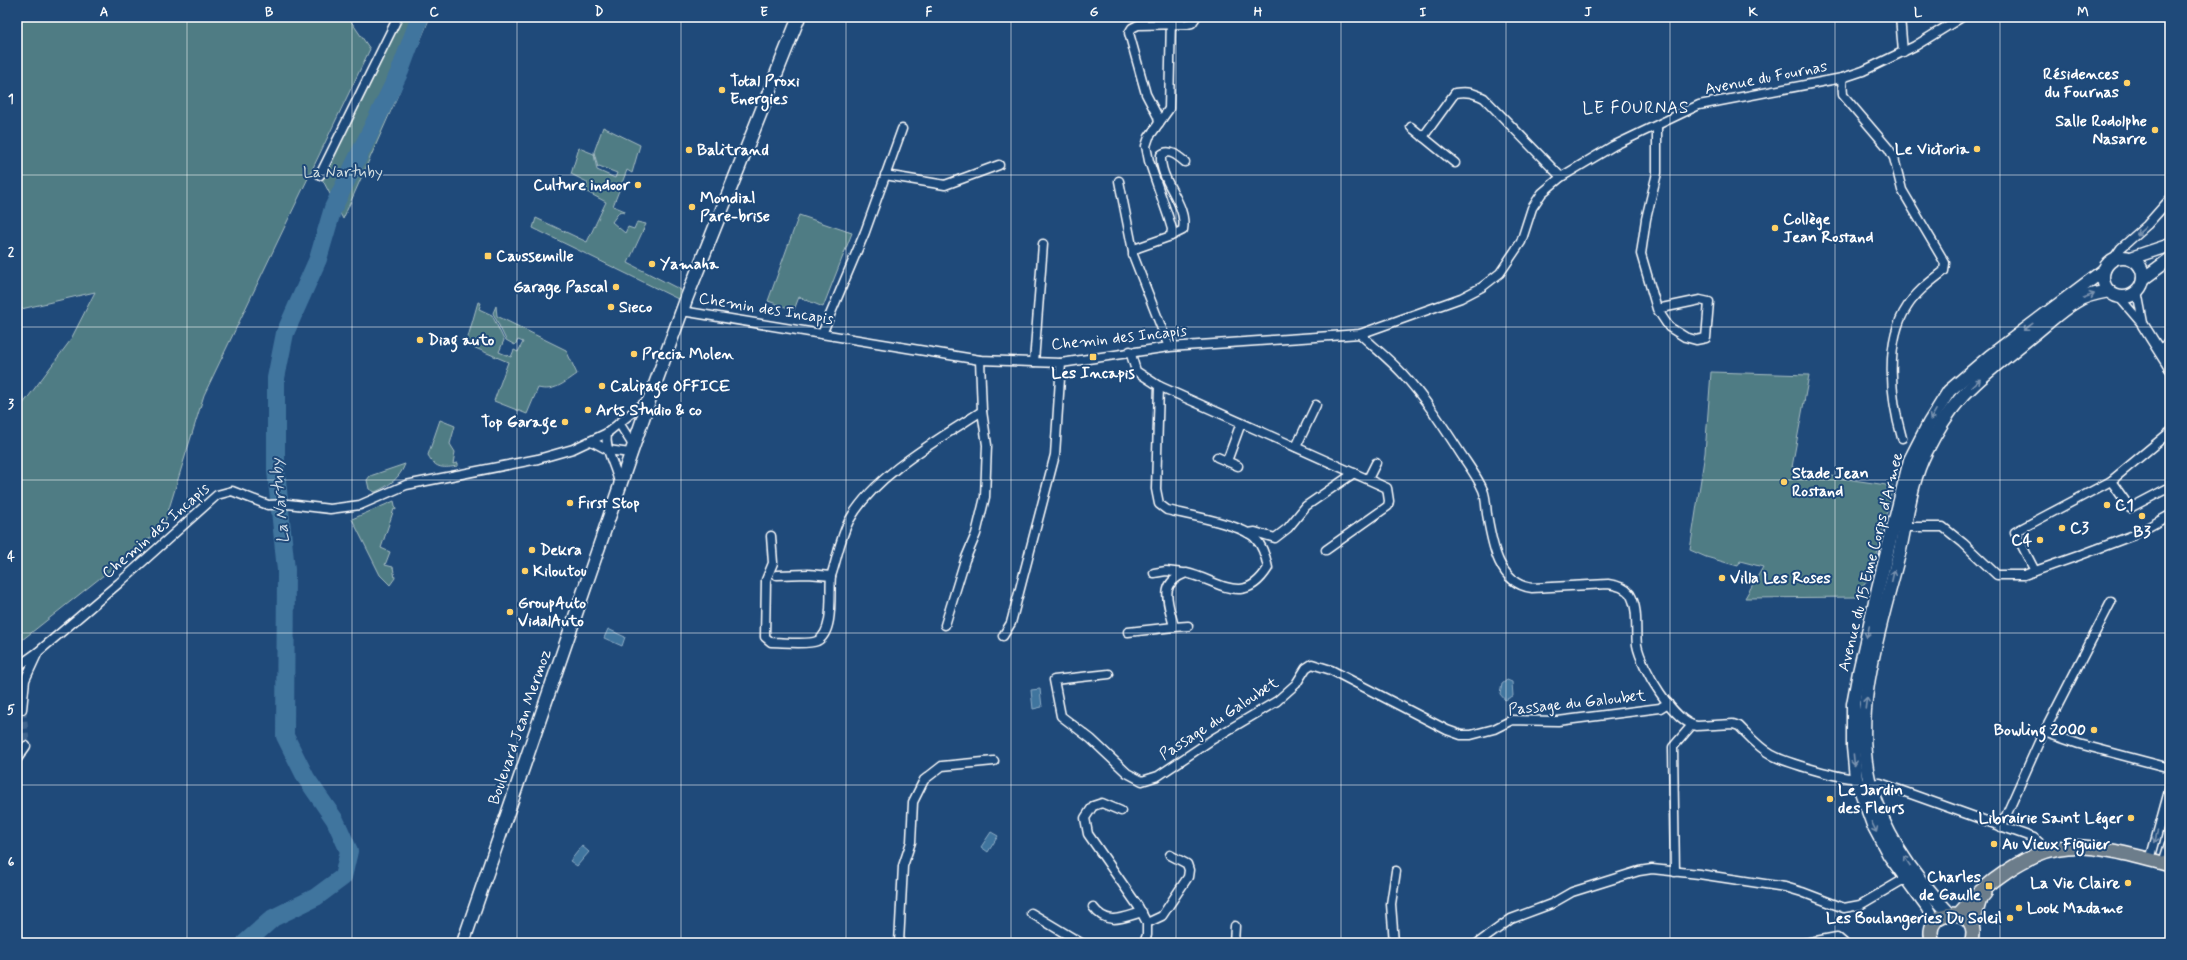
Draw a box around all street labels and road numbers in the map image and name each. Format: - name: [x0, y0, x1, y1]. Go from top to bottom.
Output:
- street label: Avenue du Fournas: [1703, 56, 1829, 100]
- street label: Chemin des Incapis: [697, 288, 835, 330]
- street label: Chemin des Incapis: [1050, 320, 1188, 356]
- street label: Avenue du 15 Eme Corps d'Armee: [1834, 450, 1909, 674]
- street label: Chemin des Incapis: [98, 478, 214, 584]
- street label: Boulevard Jean Mermoz: [484, 646, 557, 807]
- street label: Passage du Galoubet: [1155, 672, 1283, 765]
- street label: Passage du Galoubet: [1507, 685, 1647, 721]

